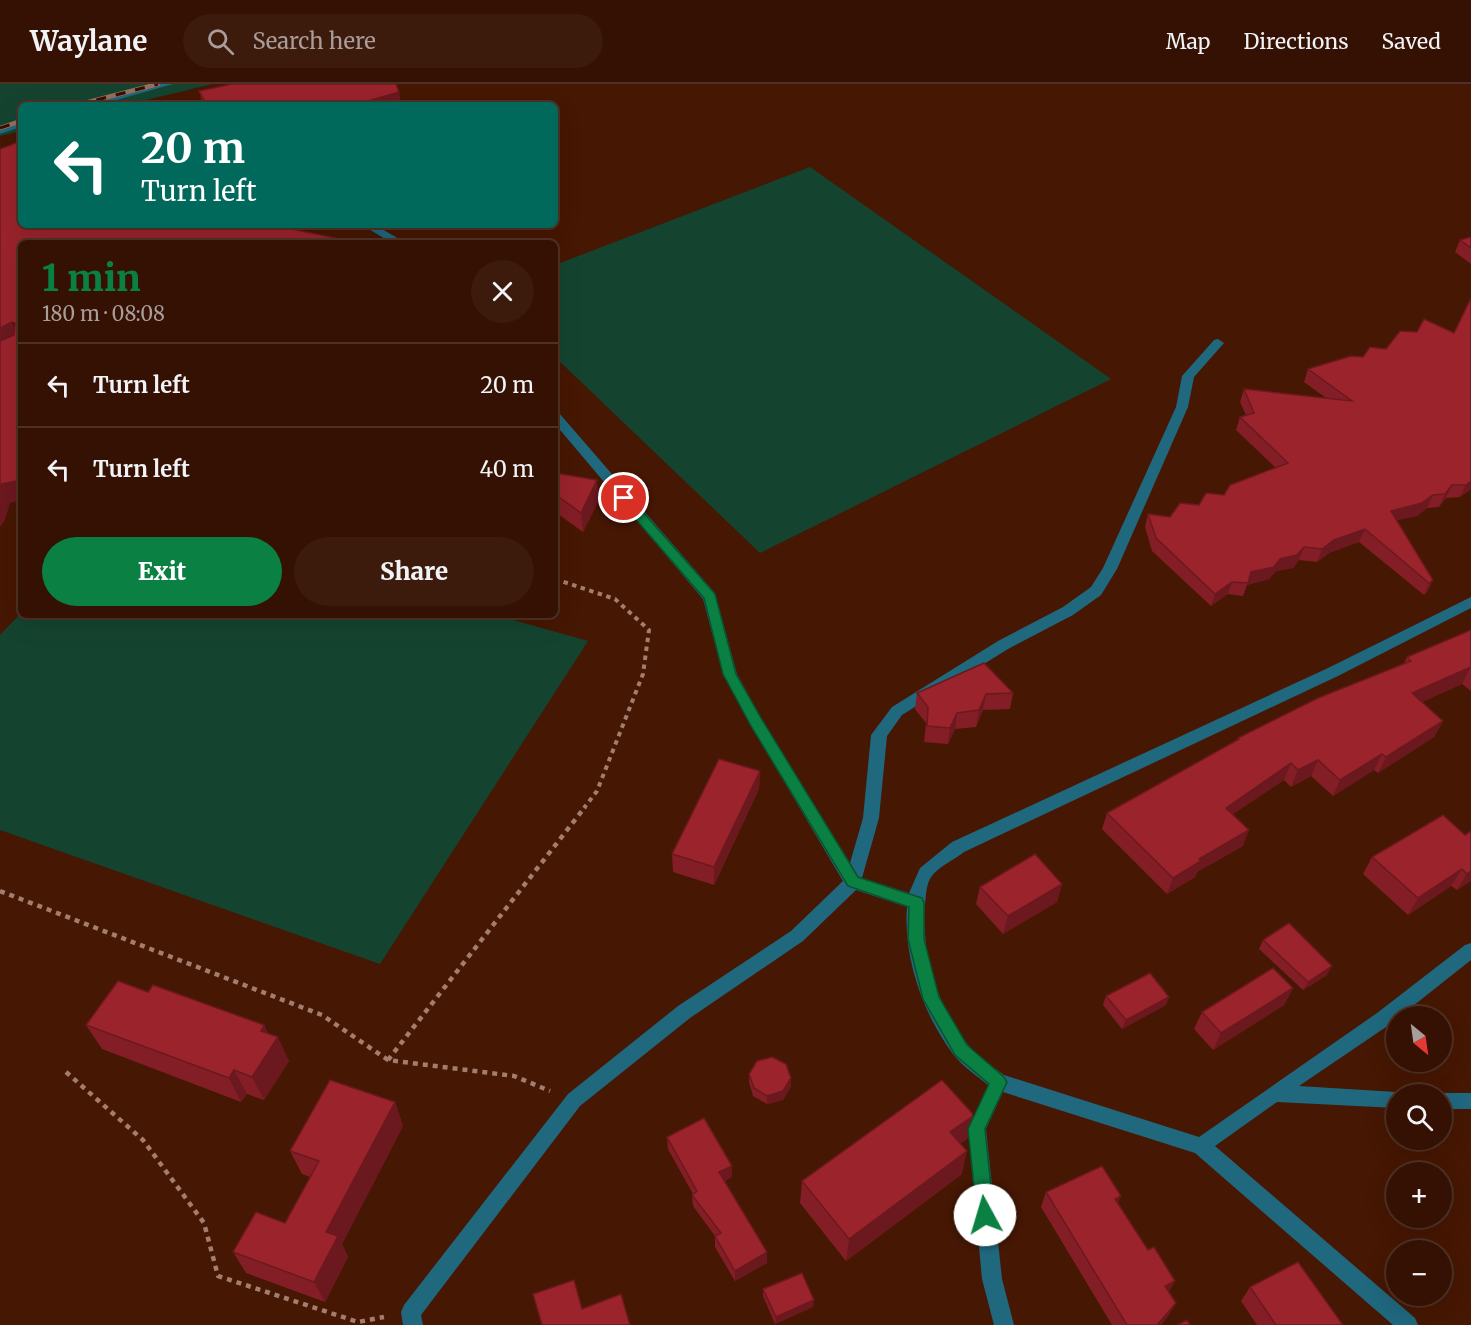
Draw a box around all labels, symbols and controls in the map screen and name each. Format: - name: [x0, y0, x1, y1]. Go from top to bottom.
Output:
- search box: [183, 14, 603, 68]
- text: Waylane: [30, 23, 147, 59]
- icon: search: [204, 25, 237, 58]
- text: Search here: [252, 27, 376, 55]
- text: Map: [1166, 28, 1210, 55]
- text: Directions: [1243, 28, 1348, 55]
- text: Saved: [1381, 28, 1441, 55]
- text: 20 m: [141, 122, 245, 174]
- icon: left: [42, 126, 120, 204]
- text: Turn left: [141, 174, 256, 208]
- text: 1 min: [42, 256, 141, 301]
- button: close: [471, 260, 534, 323]
- text: 180 m · 08:08: [42, 301, 165, 326]
- icon: left: [42, 369, 75, 402]
- text: Turn left: [93, 371, 190, 399]
- text: 20 m: [480, 371, 534, 399]
- icon: left: [42, 453, 75, 486]
- text: Turn left: [93, 455, 190, 483]
- text: 40 m: [479, 455, 534, 483]
- pin: [598, 472, 649, 523]
- icon: arrive: [607, 481, 640, 514]
- button: Exit: [42, 537, 282, 606]
- button: Share: [294, 537, 534, 606]
- north arrow: [1386, 1006, 1452, 1072]
- map controls: [1386, 1006, 1452, 1306]
- button: search: [1386, 1084, 1452, 1150]
- button: +: [1386, 1162, 1452, 1228]
- position arrow: [953, 1183, 1017, 1247]
- button: −: [1386, 1240, 1452, 1306]

